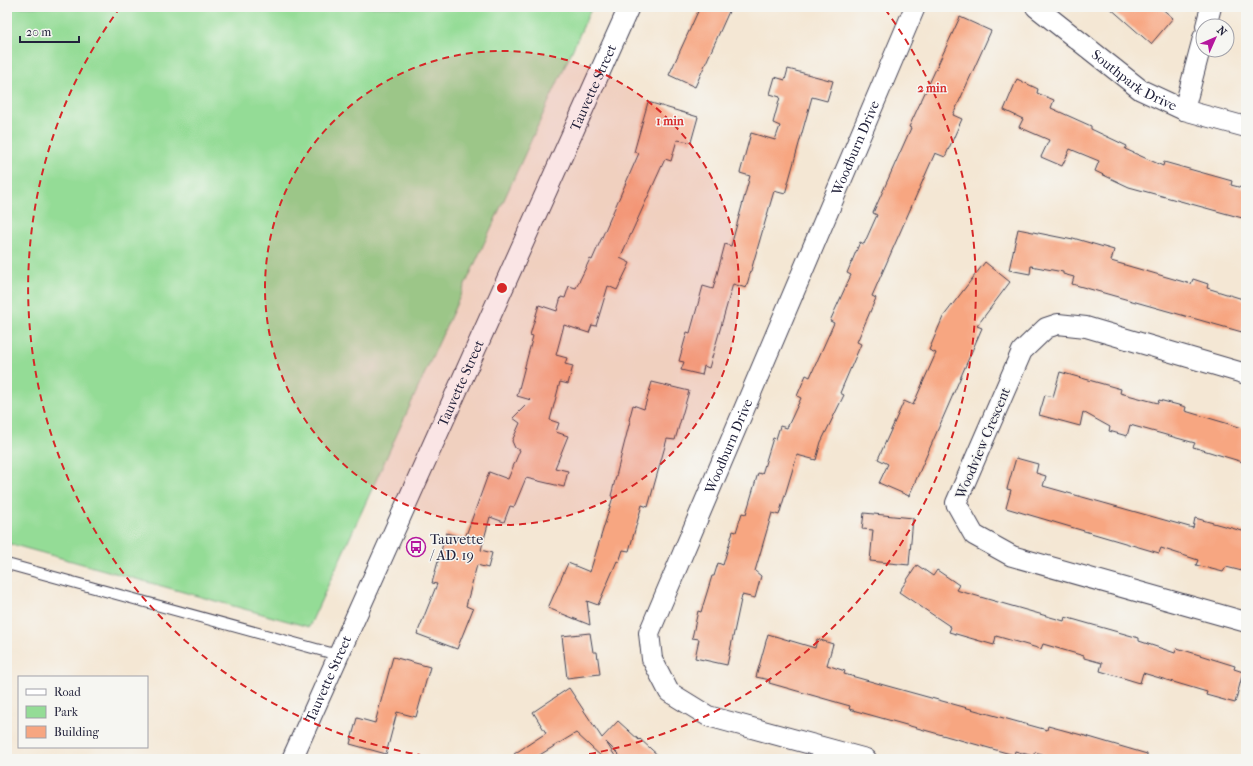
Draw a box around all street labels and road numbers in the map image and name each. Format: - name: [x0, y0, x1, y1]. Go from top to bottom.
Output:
- street label: Tauvette Street: [566, 41, 620, 133]
- street label: Southpark Drive: [1088, 46, 1180, 114]
- street label: Woodburn Drive: [827, 98, 883, 199]
- street label: Tauvette Street: [434, 337, 487, 429]
- street label: Woodview Crescent: [951, 385, 1014, 502]
- street label: Woodburn Drive: [700, 396, 756, 497]
- street label: Tauvette Street: [301, 633, 355, 725]

